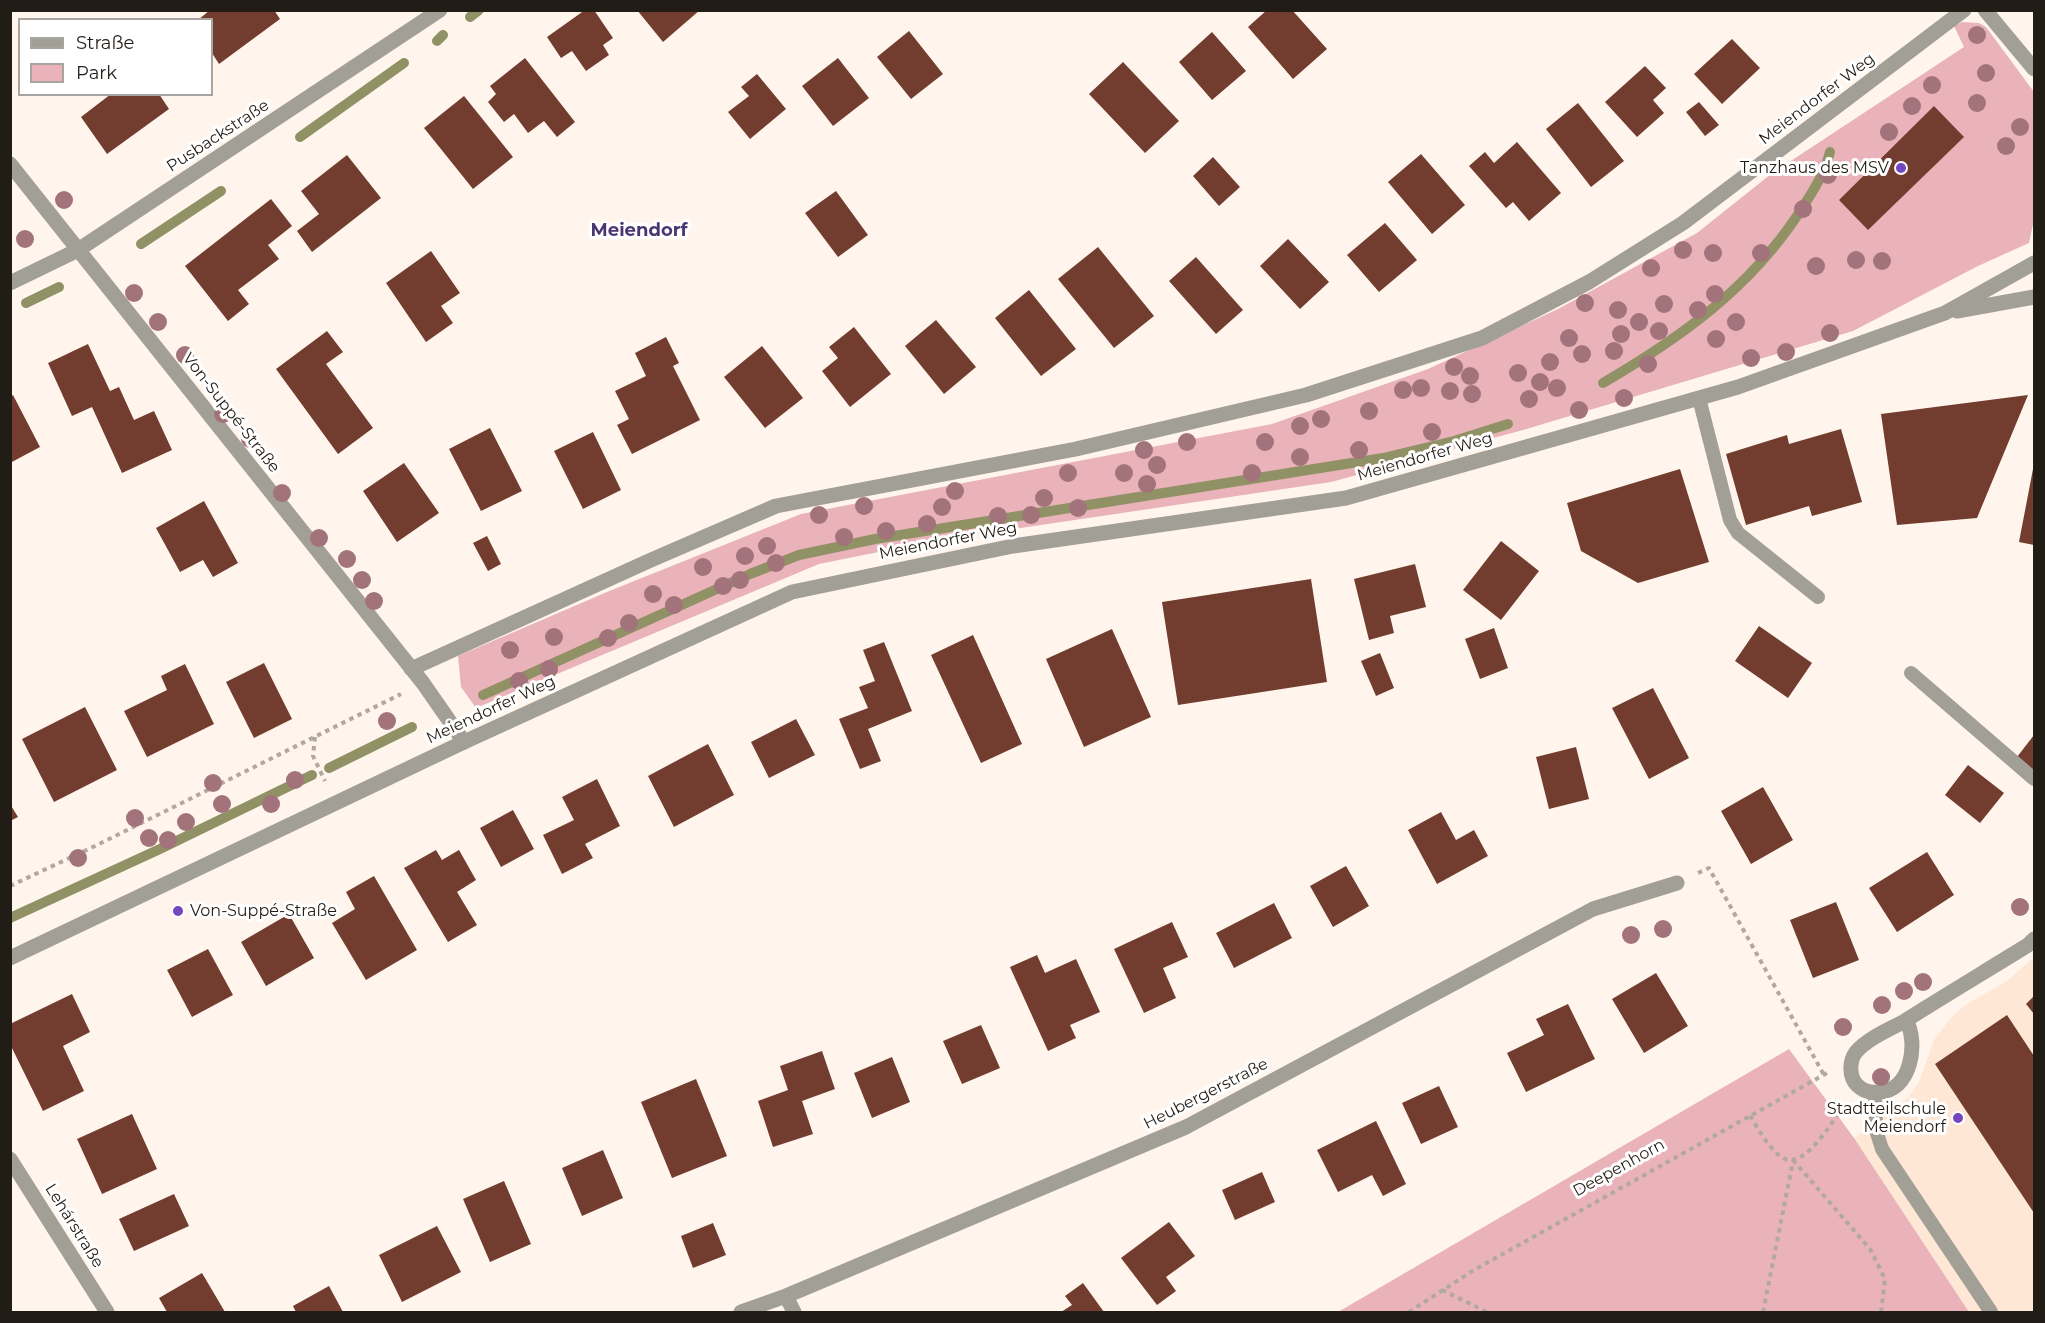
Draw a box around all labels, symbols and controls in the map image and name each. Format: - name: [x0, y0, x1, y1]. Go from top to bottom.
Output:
- legend: [18, 18, 213, 96]
- text: Straße: [76, 32, 134, 54]
- street label: Meiendorfer Weg: [1755, 49, 1879, 149]
- text: Park: [76, 62, 117, 84]
- street label: Pusbackstraße: [163, 96, 273, 176]
- place label: Tanzhaus des MSV: [1740, 158, 1889, 178]
- marker: Tanzhaus des MSV: [1894, 161, 1908, 175]
- district label: Meiendorf: [591, 220, 687, 242]
- street label: Von-Suppé-Straße: [178, 349, 284, 477]
- street label: Meiendorfer Weg: [1355, 428, 1495, 486]
- street label: Meiendorfer Weg: [877, 518, 1019, 564]
- street label: Meiendorfer Weg: [423, 672, 559, 748]
- place label: Von-Suppé-Straße: [190, 901, 337, 921]
- marker: Von-Suppé-Straße: [171, 904, 185, 918]
- street label: Heubergerstraße: [1141, 1054, 1271, 1134]
- place label: Stadtteilschule Meiendorf: [1827, 1099, 1946, 1137]
- marker: Stadtteilschule Meiendorf: [1951, 1111, 1965, 1125]
- street label: Deepenhorn: [1570, 1135, 1668, 1201]
- street label: Lehárstraße: [41, 1180, 107, 1272]

